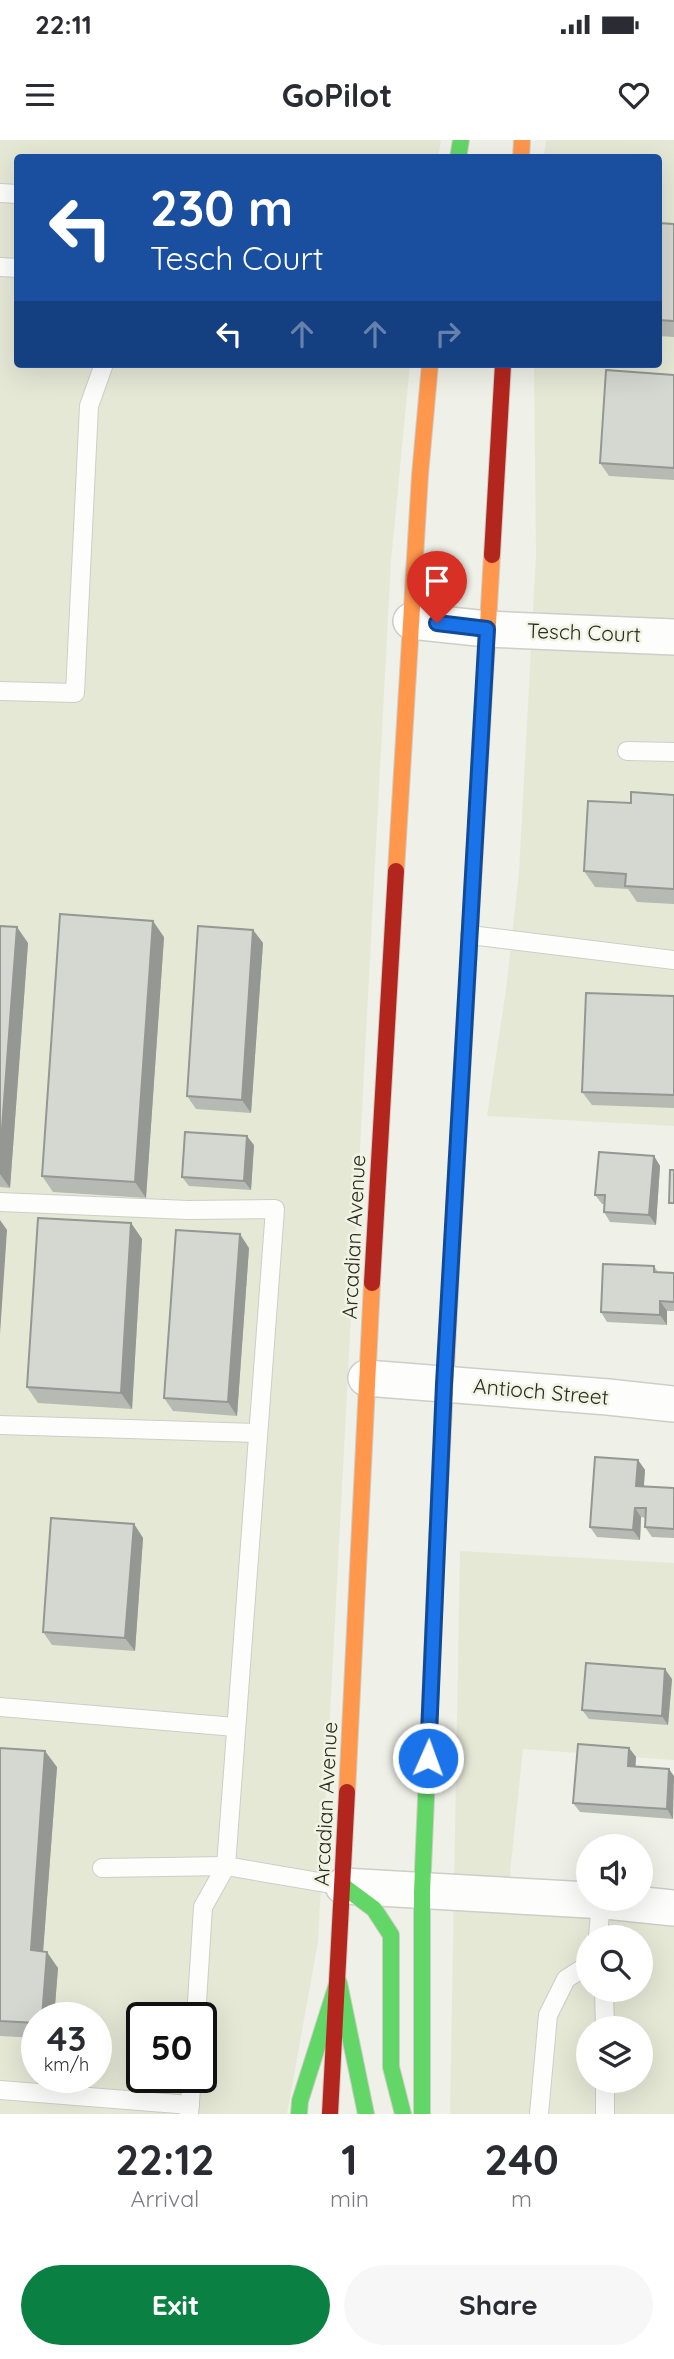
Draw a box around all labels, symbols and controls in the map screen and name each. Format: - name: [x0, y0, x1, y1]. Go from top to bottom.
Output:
- text: 22:11: [35, 8, 92, 41]
- text: GoPilot: [282, 75, 392, 115]
- icon: menu: [21, 76, 59, 114]
- icon: heart: [615, 76, 653, 114]
- text: 230 m: [150, 177, 293, 238]
- icon: left: [35, 182, 126, 273]
- text: Tesch Court: [150, 238, 324, 278]
- icon: left: [210, 315, 248, 353]
- icon: ahead: [283, 315, 321, 353]
- icon: ahead: [356, 315, 394, 353]
- icon: right: [429, 315, 467, 353]
- pin: [407, 551, 467, 623]
- icon: arrive: [418, 562, 456, 600]
- street label: Tesch Court: [527, 617, 641, 647]
- street label: Arcadian Avenue: [336, 1154, 370, 1320]
- street label: Antioch Street: [472, 1372, 610, 1410]
- street label: Arcadian Avenue: [308, 1721, 342, 1887]
- position arrow: [391, 1721, 465, 1795]
- map controls: [576, 1834, 653, 2093]
- button: sound: [576, 1834, 653, 1911]
- button: search: [576, 1925, 653, 2002]
- speed limit sign: 50: [126, 2002, 217, 2093]
- text: 43: [47, 2016, 86, 2060]
- button: layers: [576, 2016, 653, 2093]
- text: km/h: [44, 2053, 89, 2076]
- text: 22:12: [115, 2133, 215, 2186]
- text: 1: [341, 2133, 358, 2186]
- text: 240: [484, 2133, 559, 2186]
- text: Arrival: [131, 2184, 199, 2213]
- text: min: [330, 2184, 369, 2213]
- text: m: [511, 2184, 532, 2213]
- button: Exit: [21, 2265, 330, 2345]
- button: Share: [344, 2265, 653, 2345]

